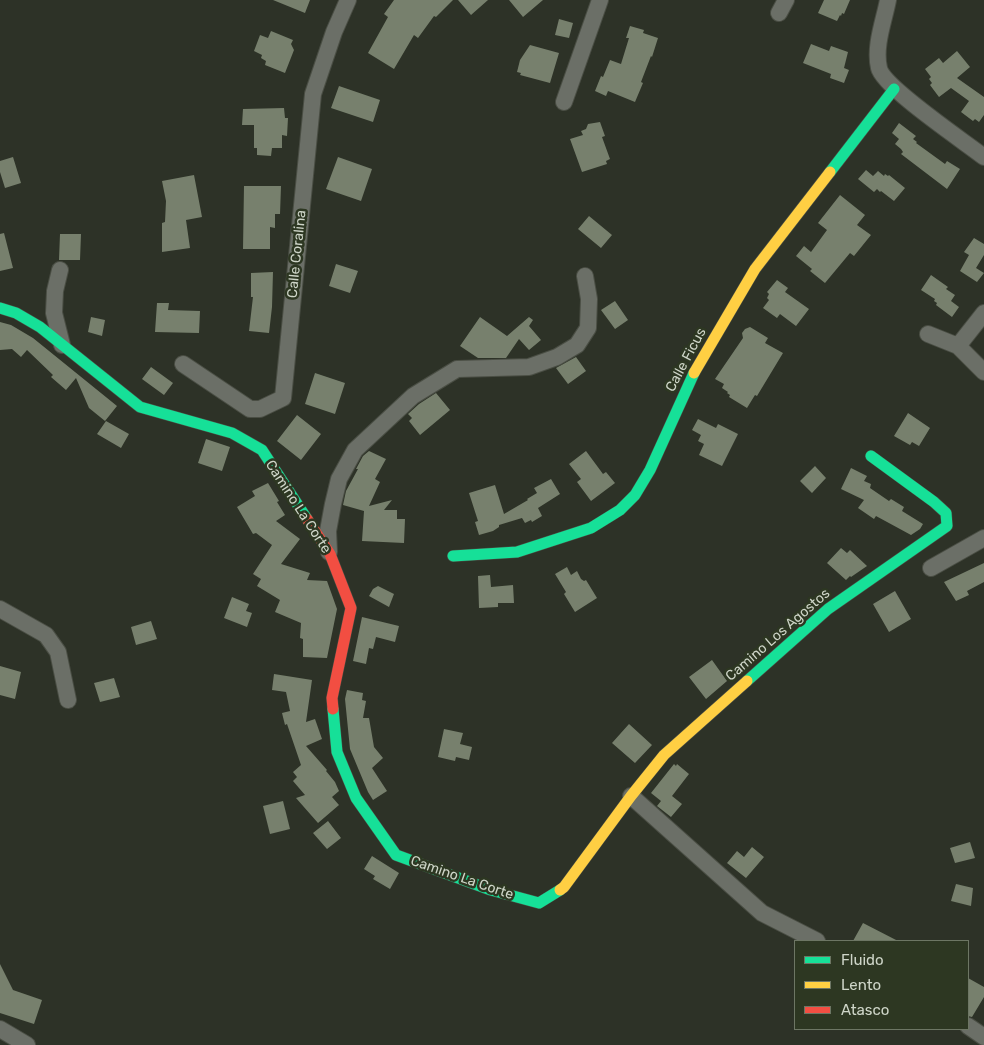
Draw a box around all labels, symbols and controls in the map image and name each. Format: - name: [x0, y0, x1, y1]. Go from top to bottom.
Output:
- street label: Calle Coralina: [284, 209, 310, 299]
- street label: Calle Ficus: [662, 325, 710, 395]
- street label: Camino La Corte: [262, 457, 334, 557]
- street label: Camino Los Agostos: [722, 585, 834, 685]
- street label: Camino La Corte: [408, 852, 516, 904]
- legend: [794, 940, 969, 1030]
- text: Fluido: [841, 951, 884, 969]
- text: Lento: [841, 976, 881, 994]
- text: Atasco: [841, 1001, 889, 1019]

